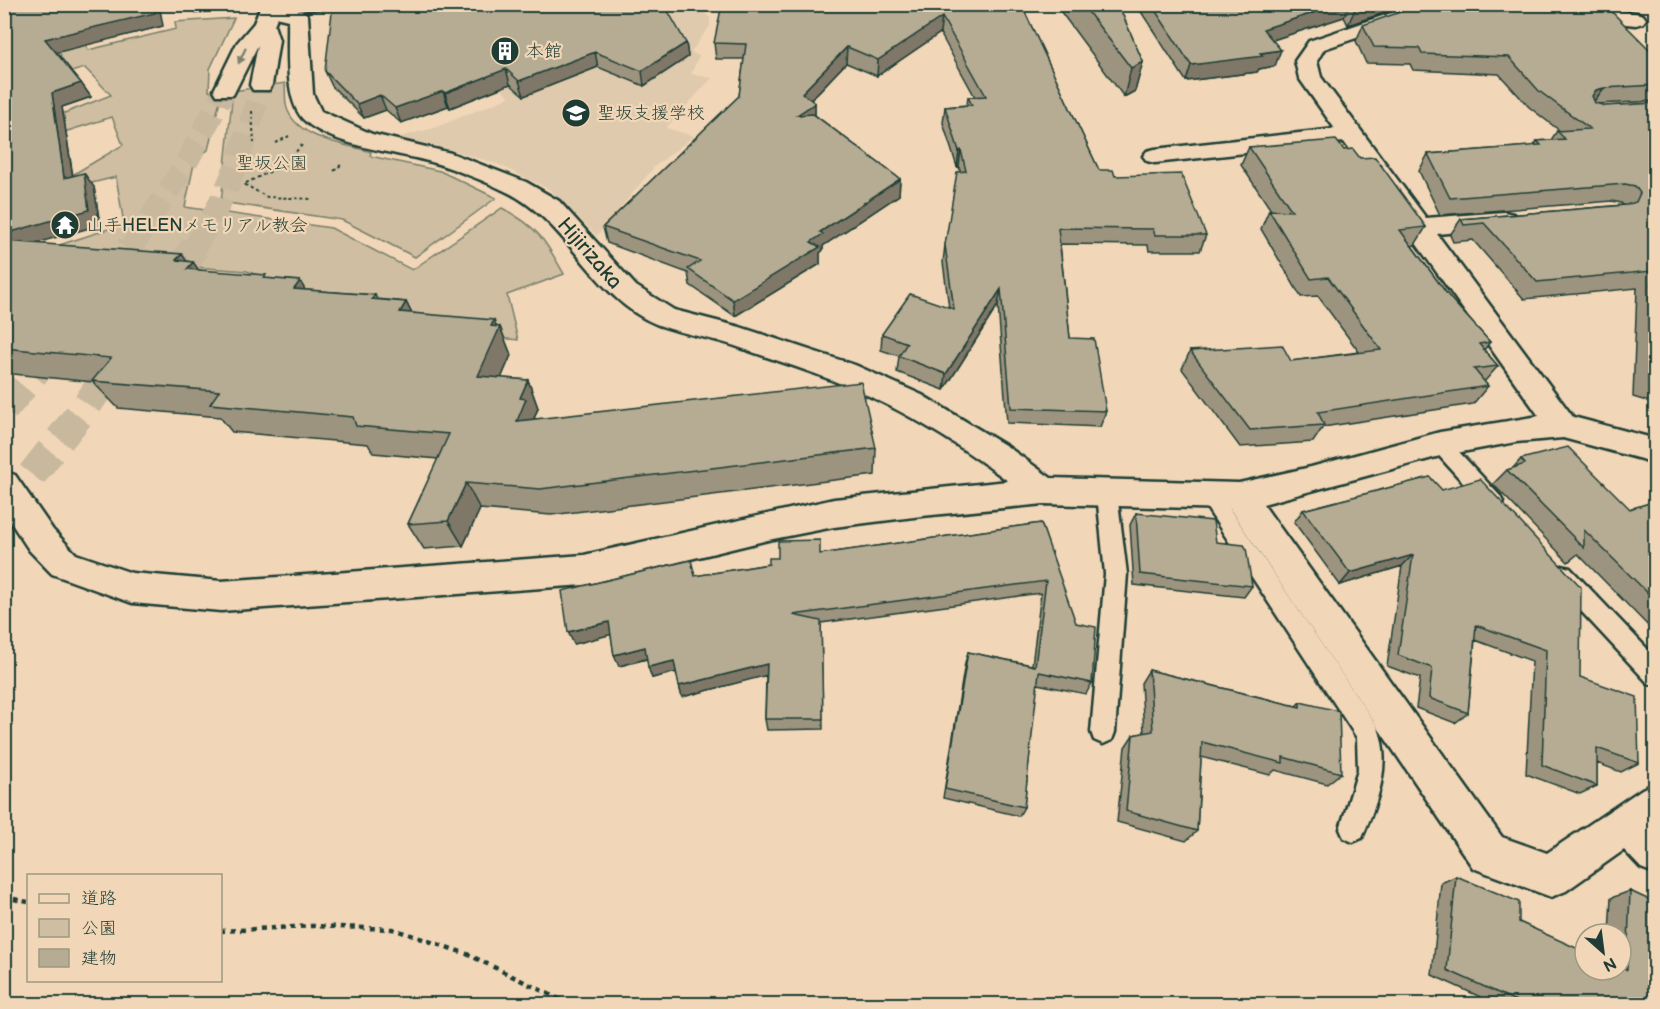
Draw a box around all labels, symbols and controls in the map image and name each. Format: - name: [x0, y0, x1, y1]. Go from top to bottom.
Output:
- building icon: 本館: [489, 35, 521, 67]
- place label: 本館: [526, 41, 562, 62]
- one-way arrow: [237, 47, 246, 64]
- school or university icon: 聖坂支援学校: [560, 97, 592, 129]
- place label: 聖坂支援学校: [597, 103, 705, 124]
- park label: 聖坂公園: [236, 153, 308, 174]
- temple icon: 山手HELENメモリアル教会: [49, 209, 81, 241]
- street label: Hijirizaka: [552, 213, 627, 294]
- place label: 山手HELENメモリアル教会: [86, 215, 308, 236]
- legend: [27, 874, 222, 982]
- text: 道路: [81, 888, 117, 909]
- text: 公園: [81, 918, 117, 939]
- north arrow: [1573, 922, 1633, 982]
- text: 建物: [81, 948, 117, 969]
- text: N: [1600, 953, 1619, 975]

